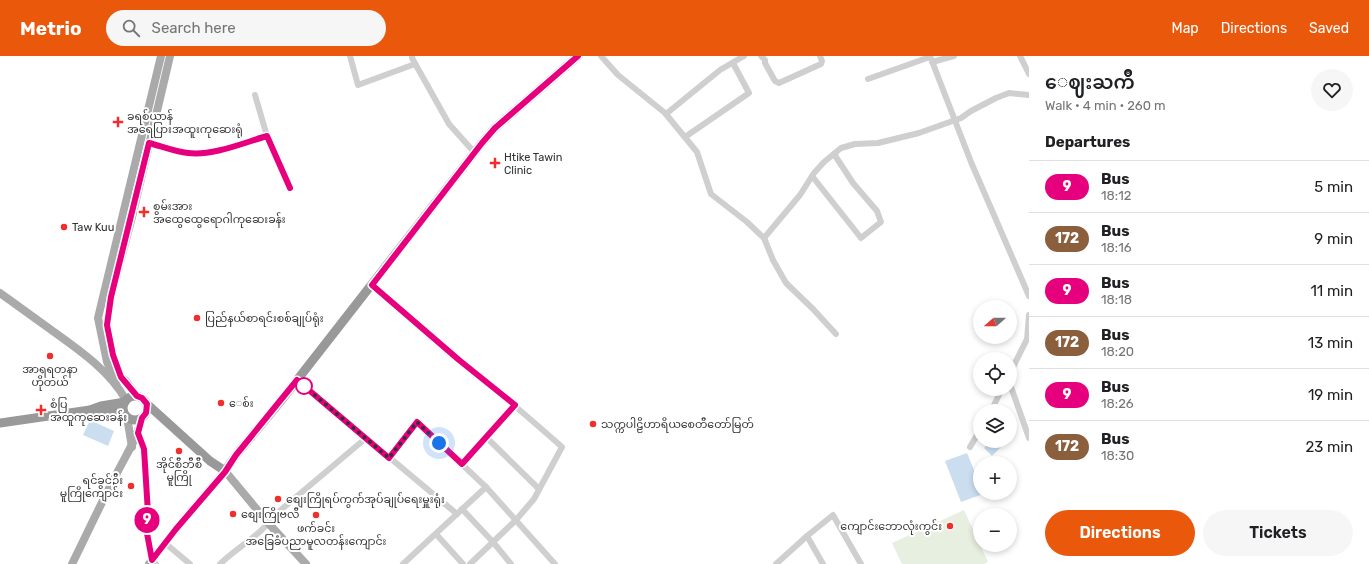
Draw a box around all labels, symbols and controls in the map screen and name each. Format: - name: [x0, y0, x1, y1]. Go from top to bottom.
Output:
- search box: [106, 10, 386, 46]
- text: Metrio: [20, 17, 82, 40]
- icon: search: [120, 17, 142, 39]
- text: Search here: [152, 19, 236, 37]
- text: Map: [1172, 20, 1199, 37]
- text: Directions: [1221, 20, 1287, 37]
- text: Saved: [1309, 20, 1349, 37]
- button: heart: [1311, 69, 1353, 111]
- text: ေဈးႀကိဳ: [1045, 71, 1135, 94]
- text: Walk · 4 min · 260 m: [1045, 98, 1166, 113]
- place label: ခရစ်ယာန် အရေပြားအထူးကုဆေးရုံ: [127, 109, 243, 138]
- marker: ခရစ်ယာန် အရေပြားအထူးကုဆေးရုံ: [112, 116, 124, 128]
- text: Departures: [1045, 133, 1130, 151]
- place label: Htike Tawin Clinic: [504, 151, 562, 177]
- marker: Htike Tawin Clinic: [489, 157, 501, 169]
- text: Bus: [1101, 170, 1129, 188]
- text: 9: [1063, 178, 1071, 195]
- text: 5 min: [1314, 178, 1353, 196]
- text: 18:12: [1101, 188, 1131, 203]
- place label: စွမ်းအား အထွေထွေရောဂါကုဆေးခန်း: [153, 199, 286, 228]
- marker: စွမ်းအား အထွေထွေရောဂါကုဆေးခန်း: [138, 206, 150, 218]
- place label: Taw Kuu: [72, 221, 114, 234]
- marker: Taw Kuu: [59, 222, 69, 232]
- text: Bus: [1101, 222, 1129, 240]
- text: 172: [1055, 230, 1079, 247]
- text: 9 min: [1314, 230, 1353, 248]
- text: 18:16: [1101, 240, 1132, 255]
- text: Bus: [1101, 274, 1129, 292]
- text: 9: [1063, 282, 1071, 299]
- text: 11 min: [1310, 282, 1353, 300]
- text: 18:18: [1101, 292, 1132, 307]
- north arrow: [973, 300, 1017, 344]
- map controls: [973, 300, 1017, 552]
- place label: ပြည်နယ်စာရင်းစစ်ချုပ်ရုံး: [205, 311, 324, 327]
- marker: ပြည်နယ်စာရင်းစစ်ချုပ်ရုံး: [192, 313, 202, 323]
- text: Bus: [1101, 326, 1129, 344]
- text: 172: [1055, 334, 1079, 351]
- text: 13 min: [1308, 334, 1353, 352]
- text: 18:20: [1101, 344, 1134, 359]
- marker: အာရှရတနာ ဟိုတယ်: [45, 351, 55, 361]
- button: locate: [973, 352, 1017, 396]
- place label: အာရှရတနာ ဟိုတယ်: [22, 363, 78, 391]
- unlabelled marker: [295, 377, 313, 395]
- text: Bus: [1101, 378, 1129, 396]
- text: 9: [1063, 386, 1071, 403]
- text: 19 min: [1308, 386, 1353, 404]
- place label: ေစ်း: [229, 396, 254, 410]
- text: 18:26: [1101, 396, 1134, 411]
- place label: စံပြ အထူကုဆေးခန်း: [50, 397, 127, 426]
- marker: ေစ်း: [216, 398, 226, 408]
- marker: စံပြ အထူကုဆေးခန်း: [35, 404, 47, 416]
- button: layers: [973, 404, 1017, 448]
- place label: သက္ကပါဠိဟာရိယစေတီတော်မြတ်: [601, 417, 754, 433]
- marker: သက္ကပါဠိဟာရိယစေတီတော်မြတ်: [588, 419, 598, 429]
- text: Bus: [1101, 430, 1129, 448]
- your location: [429, 433, 449, 453]
- text: 172: [1055, 438, 1079, 455]
- text: 23 min: [1305, 438, 1353, 456]
- marker: အိုင်စီဘီစီ မူကြို: [174, 446, 184, 456]
- text: 18:30: [1101, 448, 1134, 463]
- button: +: [973, 456, 1017, 500]
- place label: အိုင်စီဘီစီ မူကြို: [156, 457, 202, 486]
- place label: ရင်ခွင်ဦး မူကြိုကျောင်း: [60, 473, 123, 502]
- marker: ရင်ခွင်ဦး မူကြိုကျောင်း: [126, 481, 136, 491]
- place label: စျေးကြိုရပ်ကွက်အုပ်ချုပ်ရေးမှူးရုံး: [286, 492, 445, 508]
- marker: စျေးကြိုရပ်ကွက်အုပ်ချုပ်ရေးမှူးရုံး: [273, 494, 283, 504]
- line badge: 9: [134, 507, 160, 533]
- place label: စျေးကြိုဗလီ: [241, 507, 299, 523]
- button: −: [973, 508, 1017, 552]
- marker: စျေးကြိုဗလီ: [228, 509, 238, 519]
- marker: ဖက်ခင်း အခြေခံပညာမူလတန်းကျောင်း: [311, 510, 321, 520]
- button: Directions: [1045, 510, 1195, 556]
- button: Tickets: [1203, 510, 1353, 556]
- text: 9: [143, 511, 151, 528]
- place label: ကျောင်းဘောလုံးကွင်း: [840, 519, 942, 535]
- place label: ဖက်ခင်း အခြေခံပညာမူလတန်းကျောင်း: [246, 521, 387, 550]
- marker: ကျောင်းဘောလုံးကွင်း: [945, 521, 955, 531]

